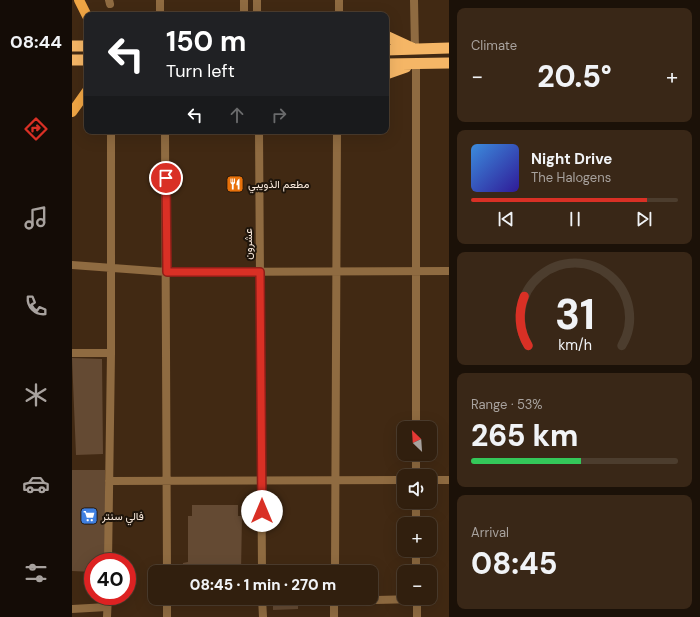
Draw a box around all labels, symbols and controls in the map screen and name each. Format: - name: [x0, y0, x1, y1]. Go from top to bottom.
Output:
- text: 150 m: [166, 23, 246, 60]
- icon: left: [100, 28, 152, 80]
- text: 08:44: [10, 30, 62, 54]
- text: Climate: [471, 37, 517, 54]
- text: 20.5°: [537, 57, 612, 96]
- text: Turn left: [166, 59, 235, 83]
- text: −: [471, 62, 483, 91]
- text: +: [666, 62, 678, 91]
- icon: left: [184, 104, 206, 126]
- icon: ahead: [226, 104, 248, 126]
- icon: right: [268, 104, 290, 126]
- icon: directions: [22, 115, 50, 143]
- text: Night Drive: [531, 149, 612, 169]
- pin: [149, 161, 183, 195]
- icon: arrive: [155, 167, 177, 189]
- text: The Halogens: [531, 169, 611, 186]
- restaurant icon: مطعم الذويبي: [225, 174, 245, 194]
- place label: مطعم الذويبي: [248, 177, 309, 194]
- icon: music: [22, 204, 50, 232]
- icon: previous: [495, 208, 517, 230]
- icon: pause: [564, 208, 586, 230]
- icon: next: [633, 208, 655, 230]
- street label: عشرون: [241, 228, 255, 260]
- text: 31: [555, 288, 594, 342]
- icon: phone: [22, 292, 50, 320]
- text: km/h: [558, 336, 591, 354]
- icon: climate: [22, 381, 50, 409]
- text: Range · 53%: [471, 396, 543, 413]
- text: 265 km: [471, 416, 578, 455]
- north arrow: [397, 421, 437, 461]
- map controls: [397, 421, 437, 605]
- button: sound: [397, 469, 437, 509]
- icon: car: [22, 470, 50, 498]
- position arrow: [241, 490, 283, 532]
- supermarket icon: فالي سنتر: [79, 506, 99, 526]
- place label: فالي سنتر: [101, 509, 144, 526]
- button: +: [397, 517, 437, 557]
- text: Arrival: [471, 524, 509, 541]
- text: 08:45: [471, 544, 557, 583]
- speed limit sign: 40: [84, 553, 136, 605]
- icon: filters: [22, 559, 50, 587]
- button: −: [397, 565, 437, 605]
- text: 08:45 · 1 min · 270 m: [190, 575, 336, 595]

